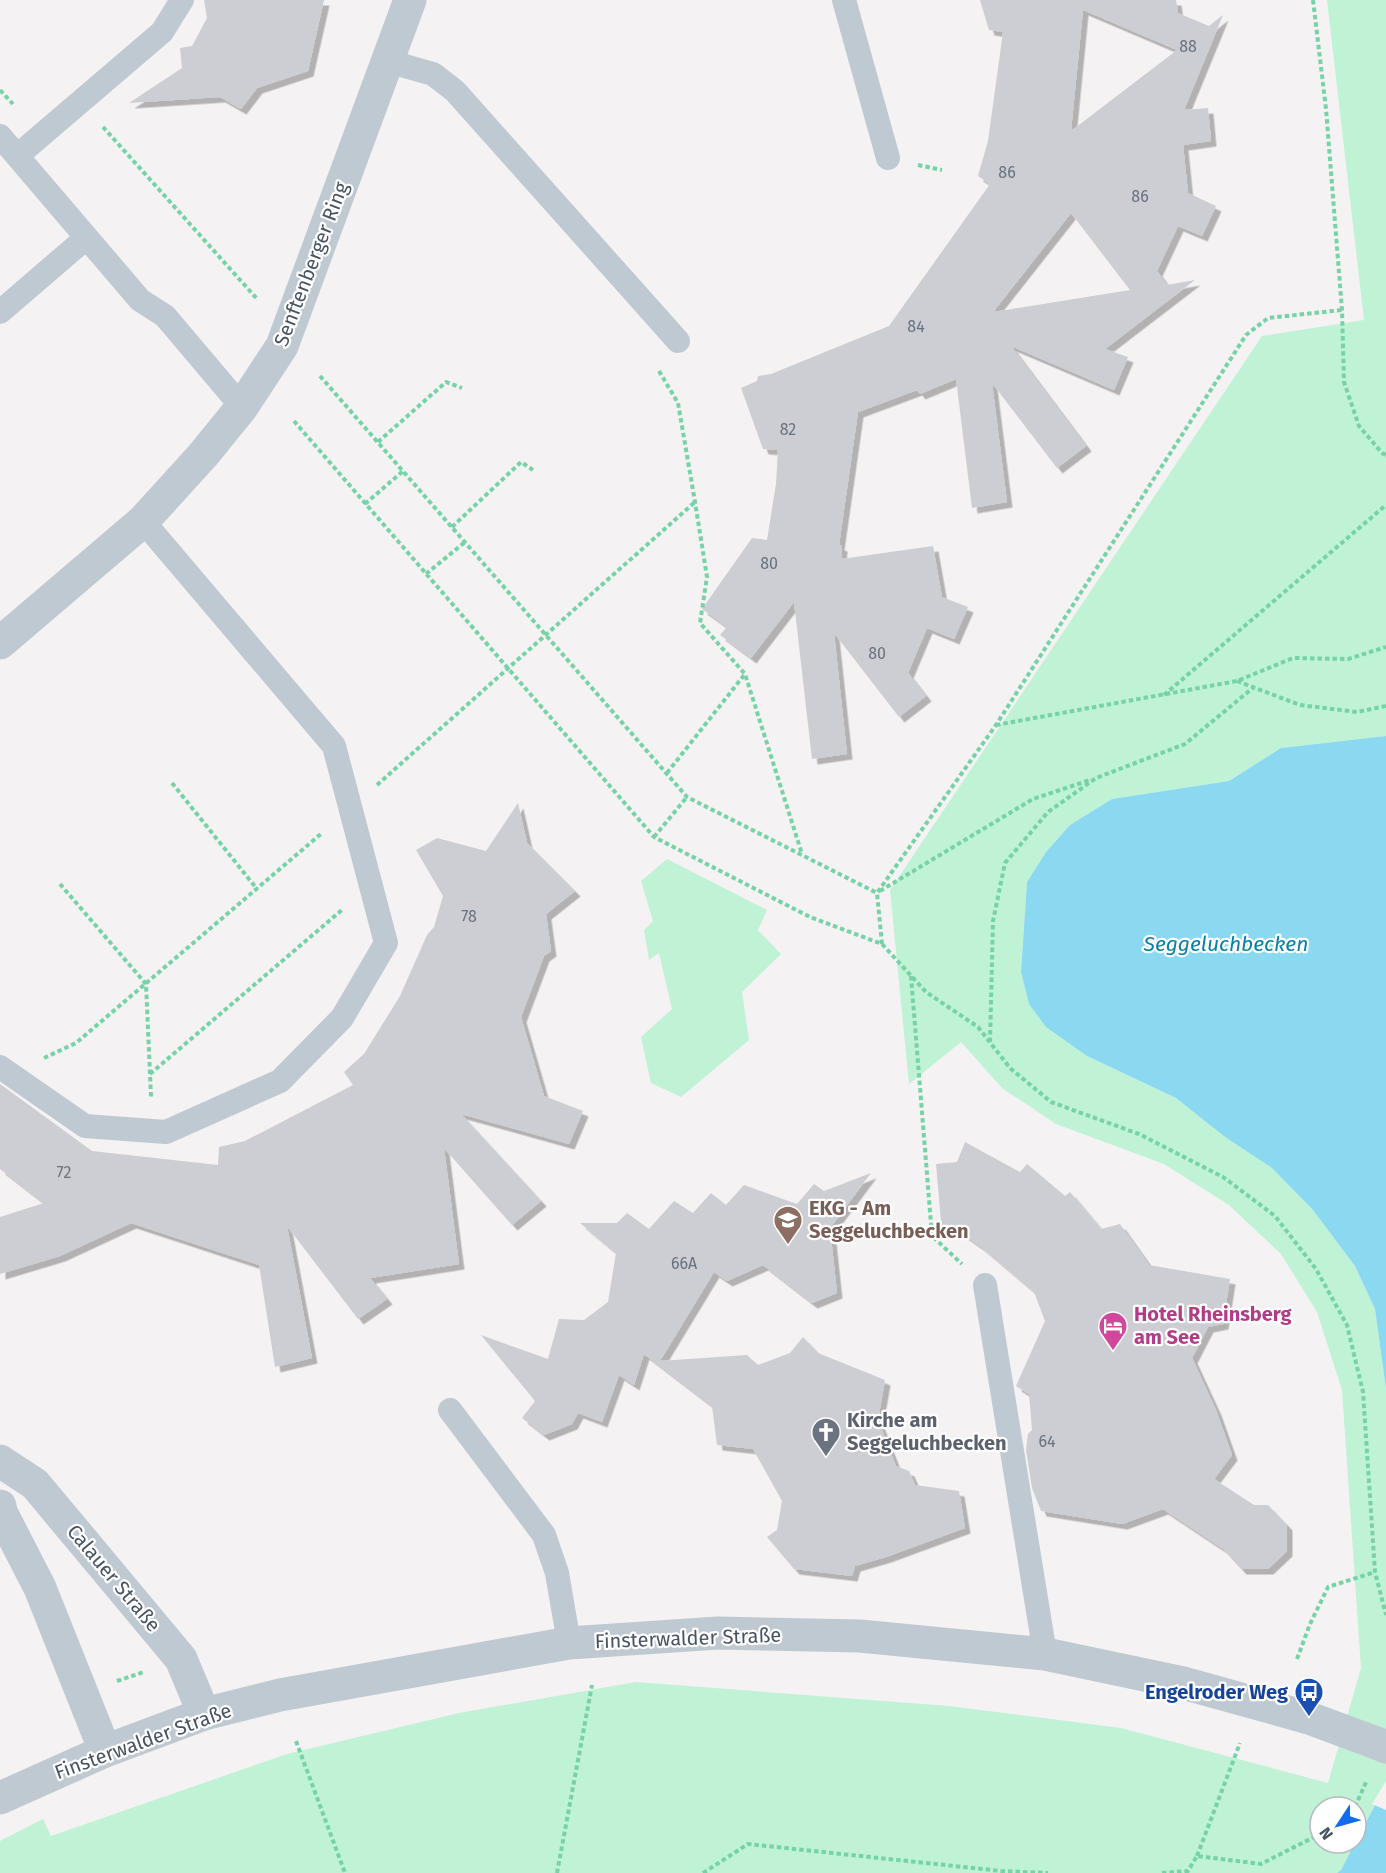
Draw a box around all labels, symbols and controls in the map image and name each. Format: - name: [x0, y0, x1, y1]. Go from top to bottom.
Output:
- house number: 88: [1179, 37, 1197, 56]
- house number: 86: [998, 163, 1016, 182]
- street label: Senftenberger Ring: [269, 178, 354, 349]
- house number: 86: [1131, 187, 1149, 206]
- house number: 84: [907, 317, 925, 336]
- house number: 82: [780, 420, 796, 439]
- house number: 80: [760, 554, 778, 573]
- house number: 80: [868, 644, 886, 663]
- house number: 78: [461, 907, 477, 926]
- water label: Seggeluchbecken: [1143, 931, 1308, 957]
- house number: 72: [57, 1163, 71, 1182]
- place label: EKG - Am Seggeluchbecken: [809, 1196, 969, 1243]
- school or university icon: EKG - Am Seggeluchbecken: [772, 1204, 804, 1246]
- house number: 66A: [671, 1254, 698, 1273]
- place label: Hotel Rheinsberg am See: [1134, 1302, 1293, 1349]
- hotel icon: Hotel Rheinsberg am See: [1097, 1310, 1129, 1352]
- place label: Kirche am Seggeluchbecken: [847, 1408, 1007, 1455]
- church icon: Kirche am Seggeluchbecken: [810, 1416, 842, 1458]
- house number: 64: [1038, 1432, 1056, 1451]
- street label: Calauer Straße: [62, 1519, 166, 1637]
- street label: Finsterwalder Straße: [594, 1623, 782, 1653]
- bus stop icon: Engelroder Weg: [1293, 1676, 1325, 1718]
- place label: Engelroder Weg: [1145, 1680, 1289, 1704]
- street label: Finsterwalder Straße: [51, 1698, 235, 1784]
- north arrow: [1308, 1795, 1368, 1855]
- text: N: [1315, 1824, 1337, 1843]

